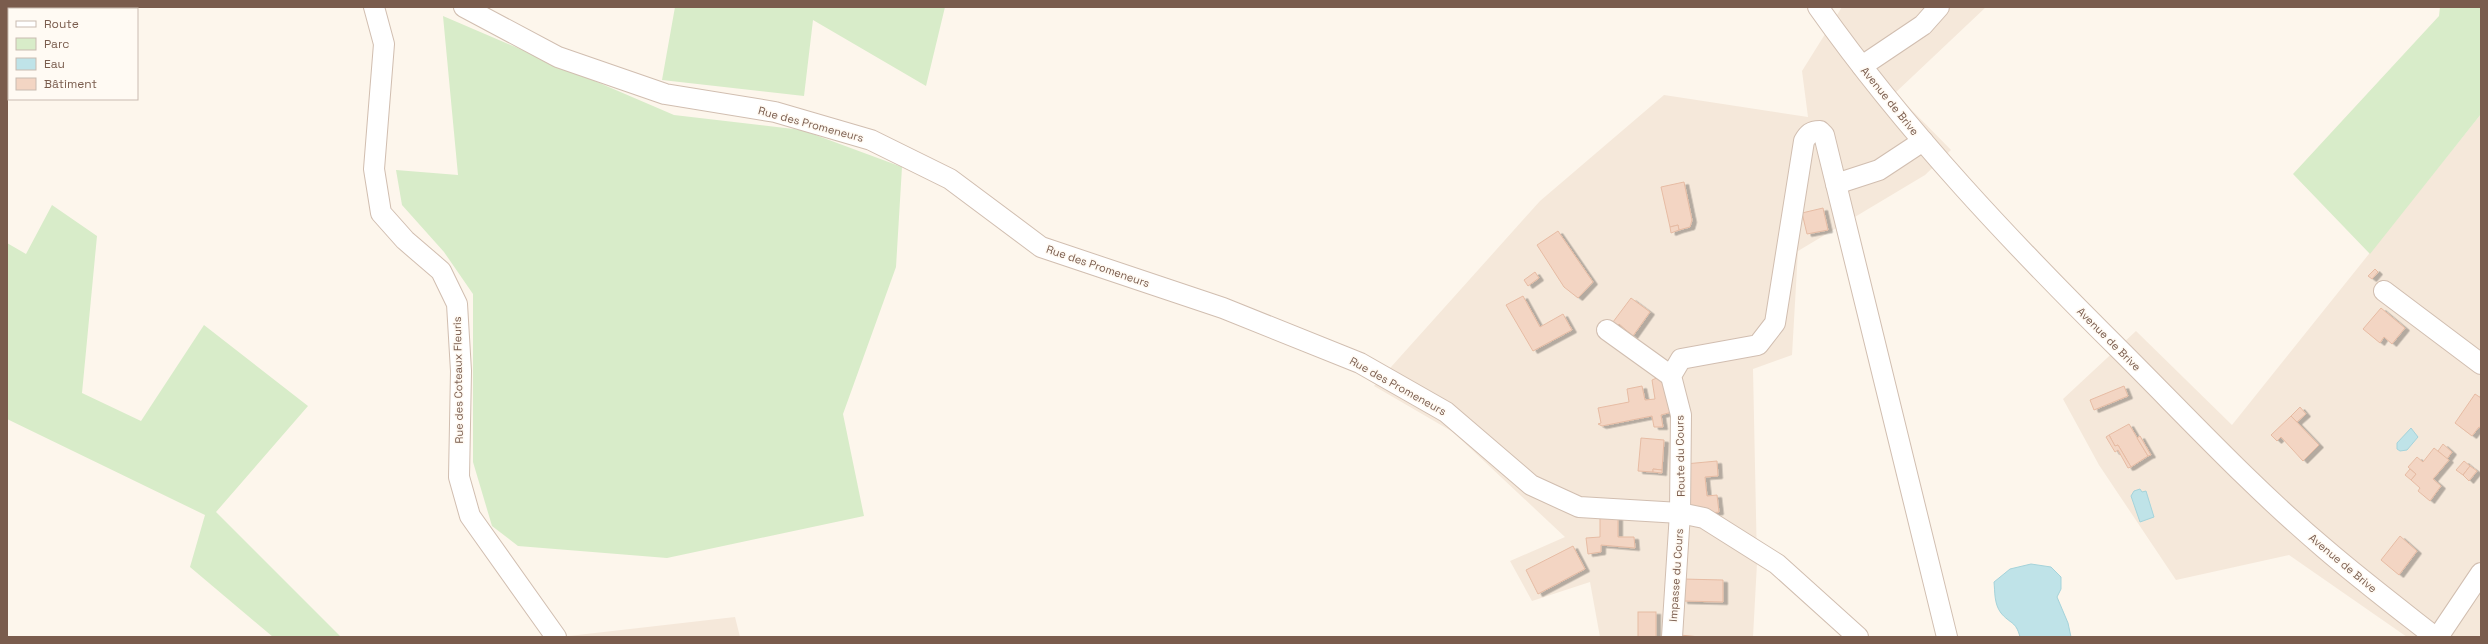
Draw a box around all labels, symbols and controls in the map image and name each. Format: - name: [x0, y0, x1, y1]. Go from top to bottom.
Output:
- legend: [8, 8, 138, 100]
- text: Route: [44, 16, 79, 32]
- text: Parc: [44, 36, 69, 52]
- text: Eau: [44, 56, 65, 72]
- street label: Avenue de Brive: [1858, 64, 1922, 138]
- text: Bâtiment: [44, 76, 97, 92]
- street label: Rue des Promeneurs: [757, 103, 865, 145]
- street label: Rue des Promeneurs: [1044, 242, 1152, 290]
- street label: Avenue de Brive: [2074, 304, 2144, 374]
- street label: Rue des Coteaux Fleuris: [450, 316, 466, 444]
- street label: Rue des Promeneurs: [1347, 354, 1449, 418]
- street label: Route du Cours: [1672, 415, 1688, 497]
- street label: Impasse du Cours: [1666, 528, 1686, 622]
- street label: Avenue de Brive: [2306, 530, 2380, 596]

